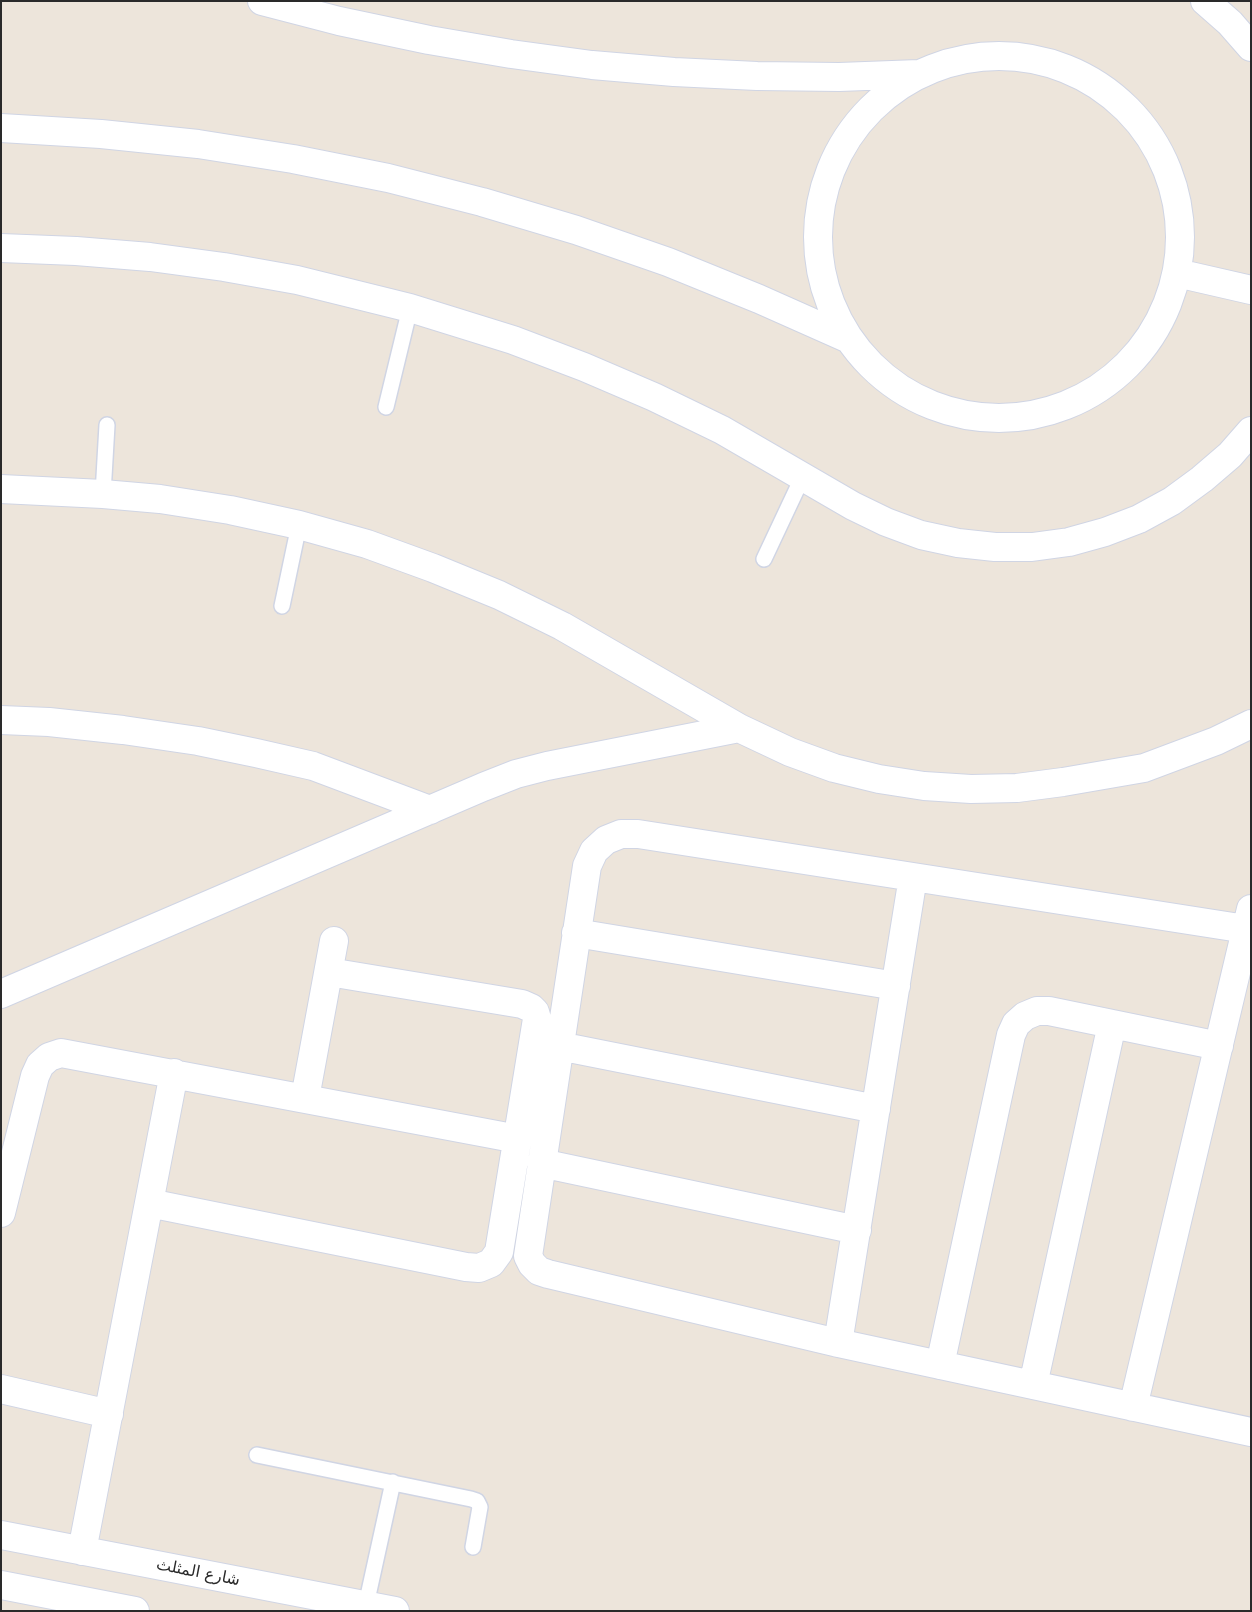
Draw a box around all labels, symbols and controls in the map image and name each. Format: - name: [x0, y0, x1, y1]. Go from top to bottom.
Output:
- street label: شارع المثلث: [154, 1555, 242, 1591]

